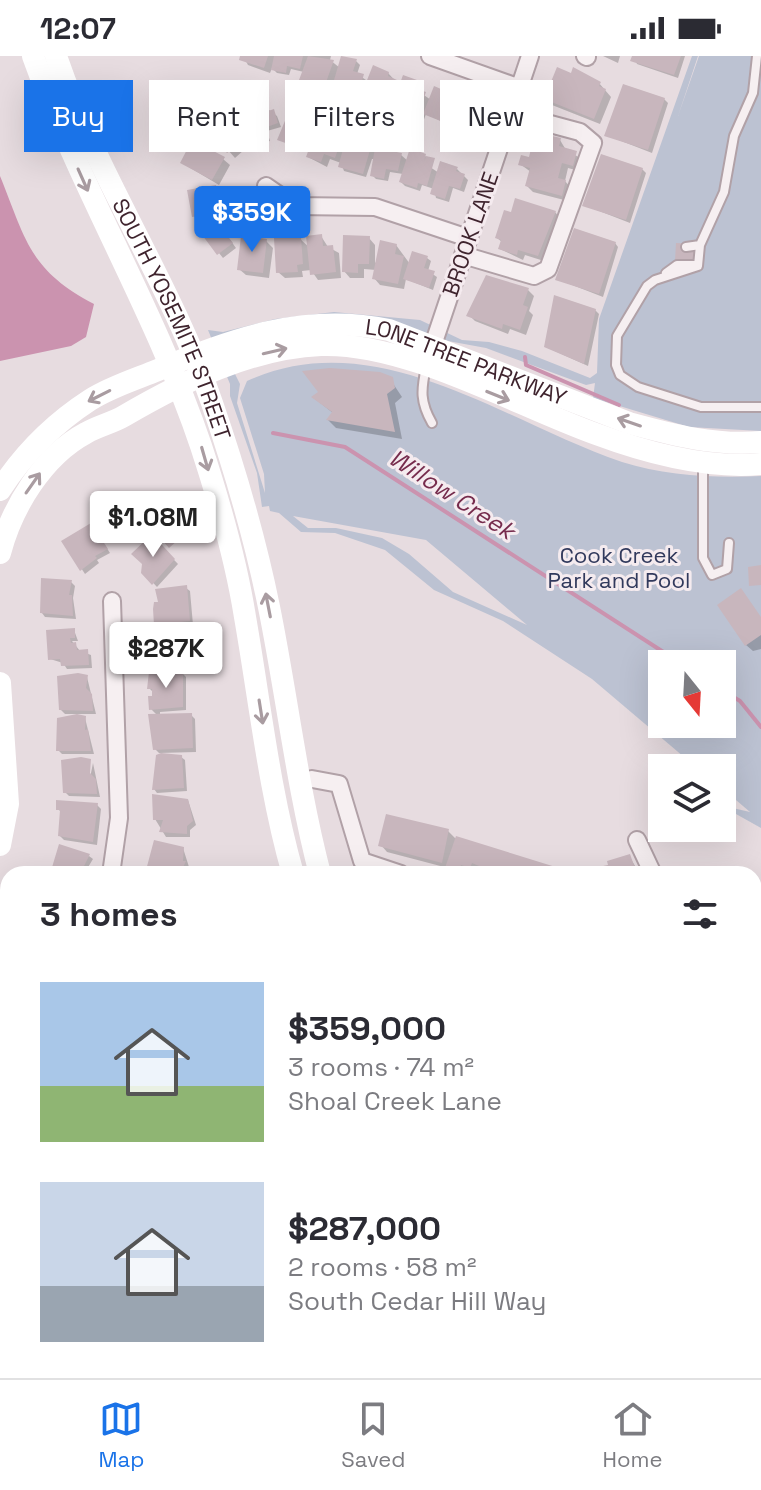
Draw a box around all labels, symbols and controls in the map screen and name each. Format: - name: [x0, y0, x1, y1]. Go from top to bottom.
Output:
- text: 12:07: [40, 9, 116, 48]
- chip: Buy: [24, 80, 133, 152]
- chip: Rent: [149, 80, 269, 152]
- chip: Filters: [285, 80, 424, 152]
- chip: New: [440, 80, 553, 152]
- one-way arrow: [76, 167, 91, 192]
- street label: BROOK LANE: [436, 168, 504, 300]
- pin: $359K: [196, 186, 308, 254]
- street label: SOUTH YOSEMITE STREET: [106, 194, 237, 444]
- text: $359K: [212, 195, 292, 229]
- street label: LONE TREE PARKWAY: [364, 312, 571, 412]
- one-way arrow: [262, 343, 288, 358]
- one-way arrow: [88, 389, 112, 404]
- one-way arrow: [485, 389, 510, 404]
- one-way arrow: [616, 414, 641, 429]
- water label: Willow Creek: [383, 442, 523, 548]
- one-way arrow: [198, 445, 213, 471]
- one-way arrow: [25, 472, 41, 494]
- pin: $1.08M: [88, 491, 218, 559]
- text: $1.08M: [108, 500, 198, 534]
- park label: Cook Creek Park and Pool: [548, 541, 690, 594]
- one-way arrow: [260, 593, 275, 618]
- pin: $287K: [110, 622, 222, 690]
- text: $287K: [127, 631, 205, 665]
- north arrow: [648, 650, 736, 738]
- map controls: [648, 650, 736, 842]
- one-way arrow: [254, 699, 269, 724]
- button: layers: [648, 754, 736, 842]
- icon: filters: [678, 892, 722, 936]
- text: 3 homes: [40, 893, 178, 936]
- text: $359,000: [288, 1007, 446, 1050]
- icon: home: [104, 1014, 200, 1110]
- text: 3 rooms · 74 m²: [288, 1050, 474, 1084]
- text: Shoal Creek Lane: [288, 1084, 502, 1118]
- text: $287,000: [288, 1207, 441, 1250]
- icon: home: [104, 1214, 200, 1310]
- text: 2 rooms · 58 m²: [288, 1250, 476, 1284]
- text: South Cedar Hill Way: [288, 1284, 546, 1318]
- tab: Map: [99, 1397, 144, 1473]
- tab: Saved: [341, 1397, 406, 1473]
- tab: Home: [603, 1397, 663, 1473]

